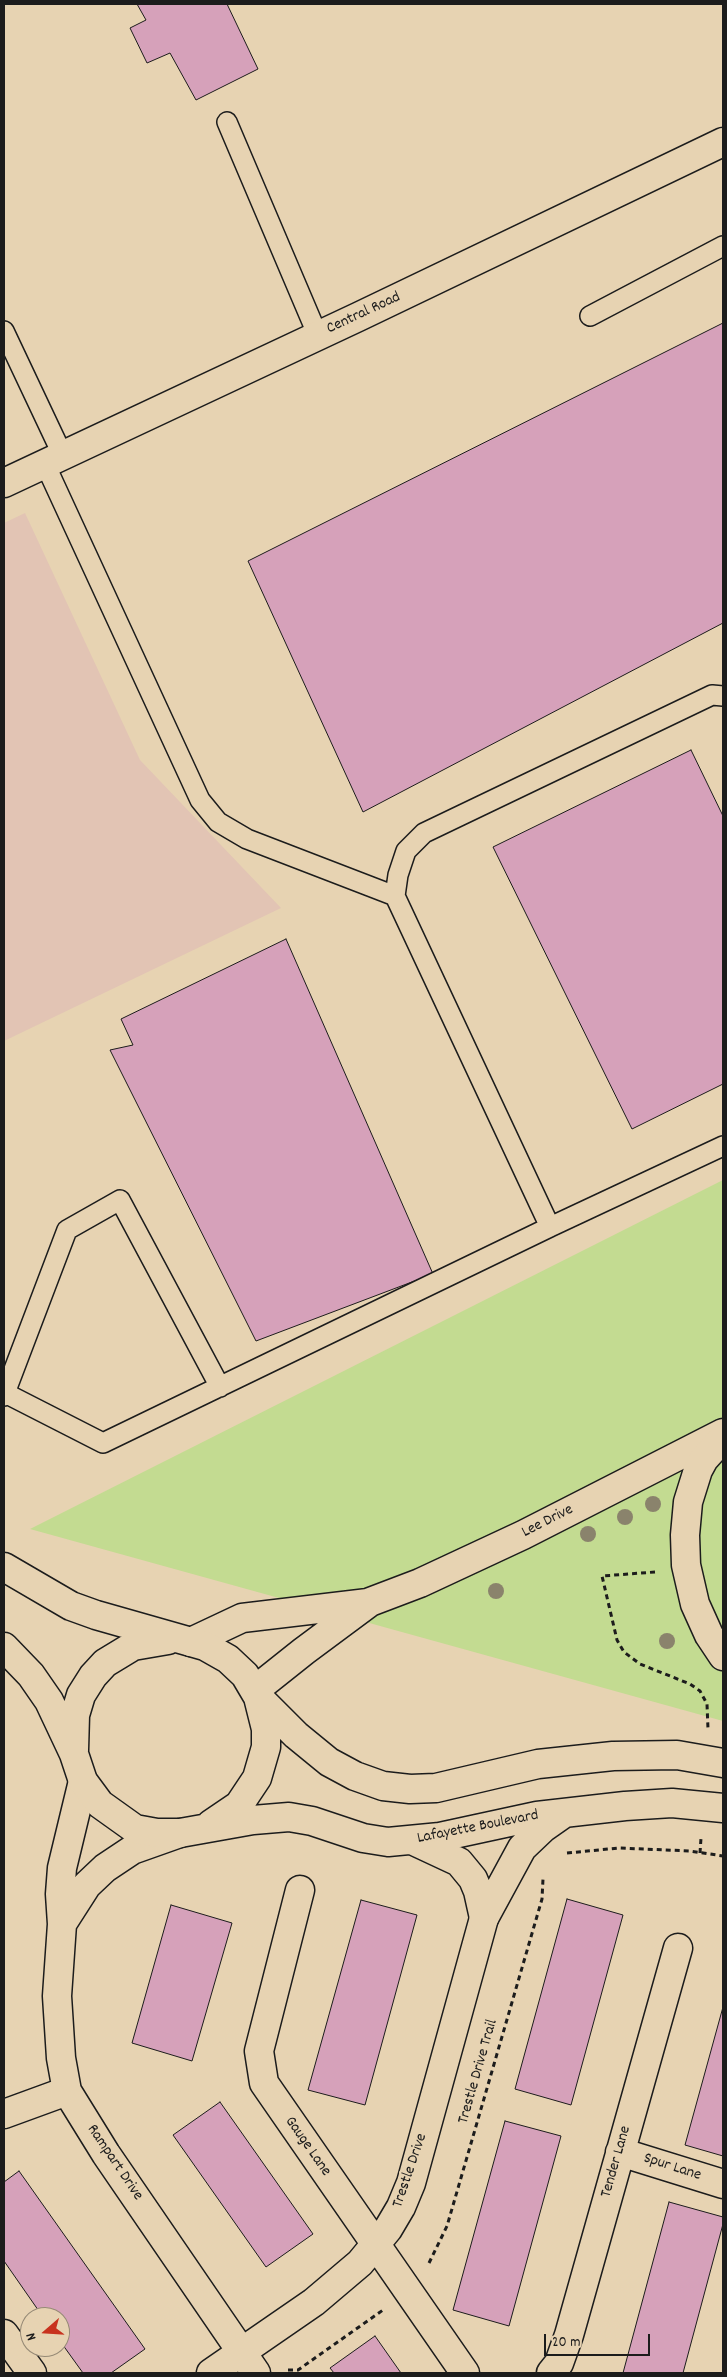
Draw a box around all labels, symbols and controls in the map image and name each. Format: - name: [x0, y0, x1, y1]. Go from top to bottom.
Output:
- street label: Central Road: [324, 289, 404, 339]
- street label: Lee Drive: [519, 1501, 577, 1543]
- street label: Lafayette Boulevard: [416, 1807, 540, 1849]
- street label: Trestle Drive Trail: [455, 2018, 503, 2126]
- street label: Gauge Lane: [279, 2113, 335, 2181]
- street label: Rampart Drive: [82, 2121, 146, 2205]
- street label: Tender Lane: [598, 2124, 636, 2200]
- street label: Trestle Drive: [389, 2131, 433, 2211]
- street label: Spur Lane: [641, 2150, 703, 2186]
- north arrow: [20, 2307, 70, 2357]
- scale bar: [547, 2324, 653, 2356]
- text: N: [21, 2330, 42, 2343]
- text: 20 m: [552, 2332, 580, 2354]

